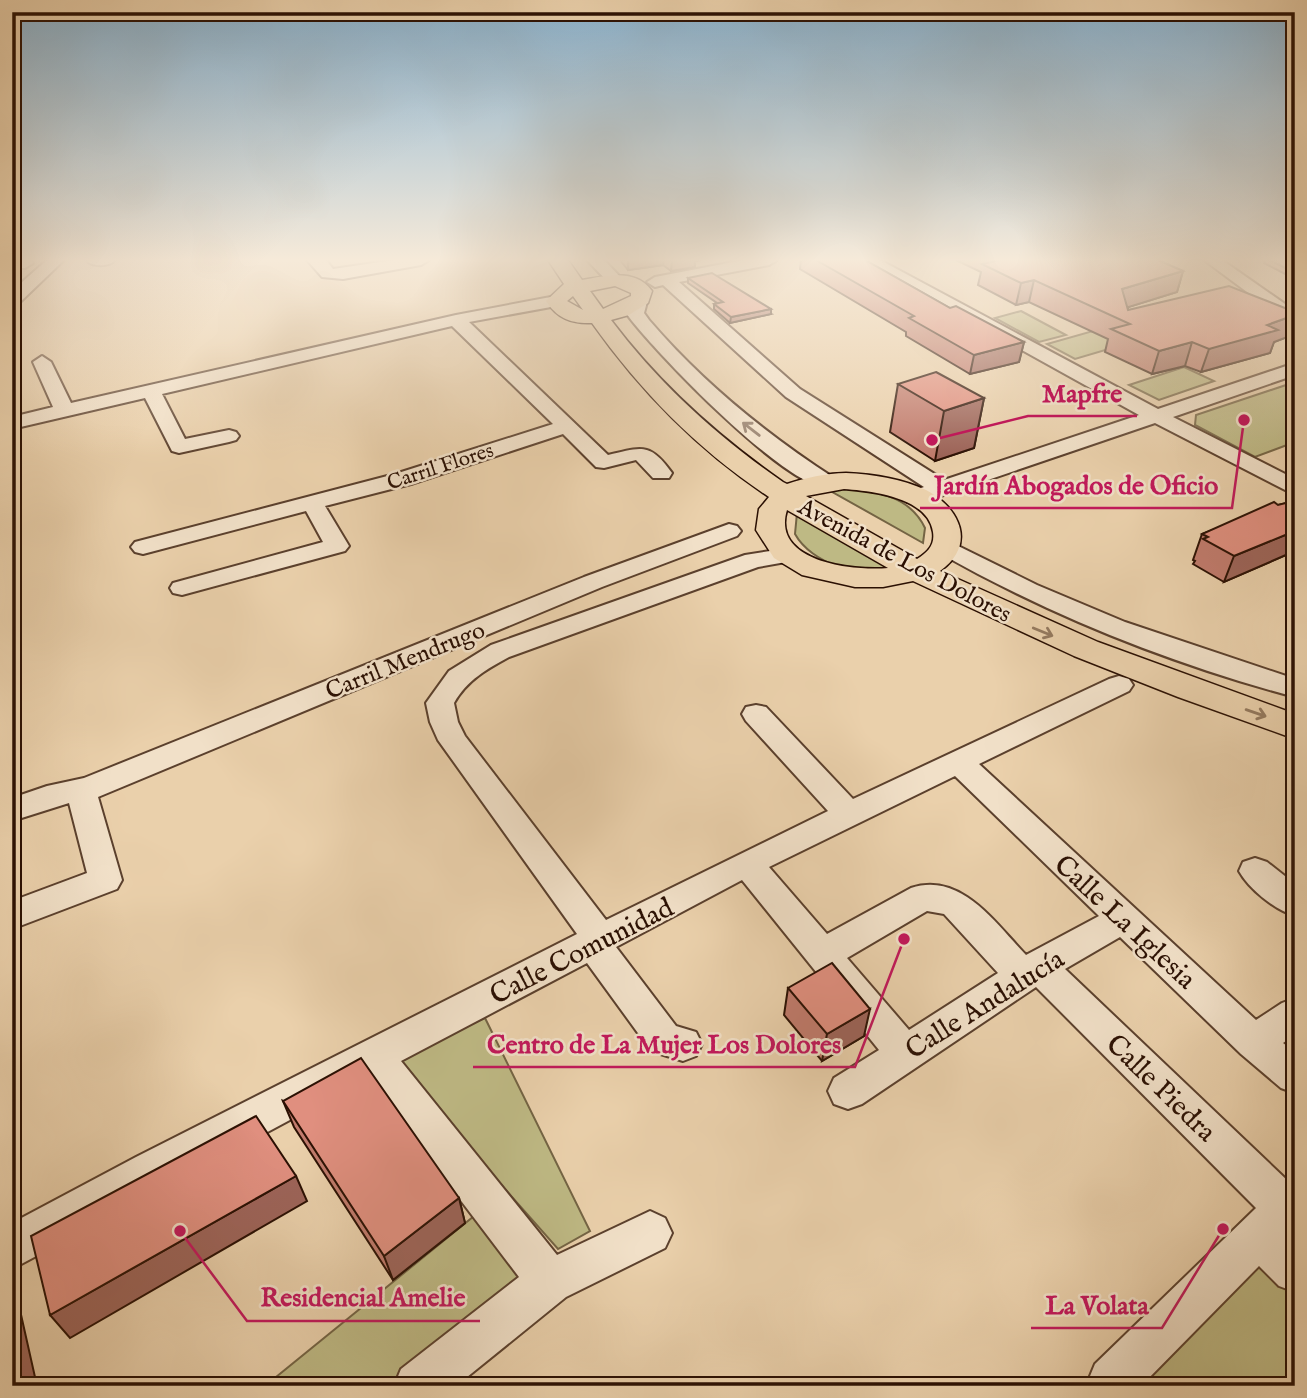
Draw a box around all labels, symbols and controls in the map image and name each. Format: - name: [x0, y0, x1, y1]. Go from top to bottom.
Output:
- callout: Mapfre: [1028, 369, 1137, 416]
- text: Mapfre: [1042, 378, 1122, 411]
- one-way arrow: [742, 422, 760, 437]
- street label: Carril Flores: [384, 438, 497, 497]
- callout: Jardín Abogados de Oficio: [920, 461, 1232, 508]
- text: Jardín Abogados de Oficio: [931, 470, 1218, 503]
- street label: Avenida de Los Dolores: [791, 491, 1016, 631]
- street label: Carril Mendrugo: [321, 615, 490, 708]
- one-way arrow: [1032, 627, 1054, 640]
- one-way arrow: [1244, 708, 1266, 720]
- street label: Calle La Iglesia: [1046, 848, 1203, 998]
- street label: Calle Comunidad: [484, 891, 680, 1014]
- street label: Calle Andalucía: [899, 942, 1072, 1068]
- callout: Centro de La Mujer Los Dolores: [473, 1020, 855, 1067]
- street label: Calle Piedra: [1098, 1028, 1223, 1151]
- text: Centro de La Mujer Los Dolores: [487, 1029, 841, 1062]
- callout: Residencial Amelie: [247, 1274, 480, 1321]
- callout: La Volata: [1031, 1281, 1162, 1328]
- text: Residencial Amelie: [261, 1282, 465, 1315]
- text: La Volata: [1045, 1290, 1149, 1323]

